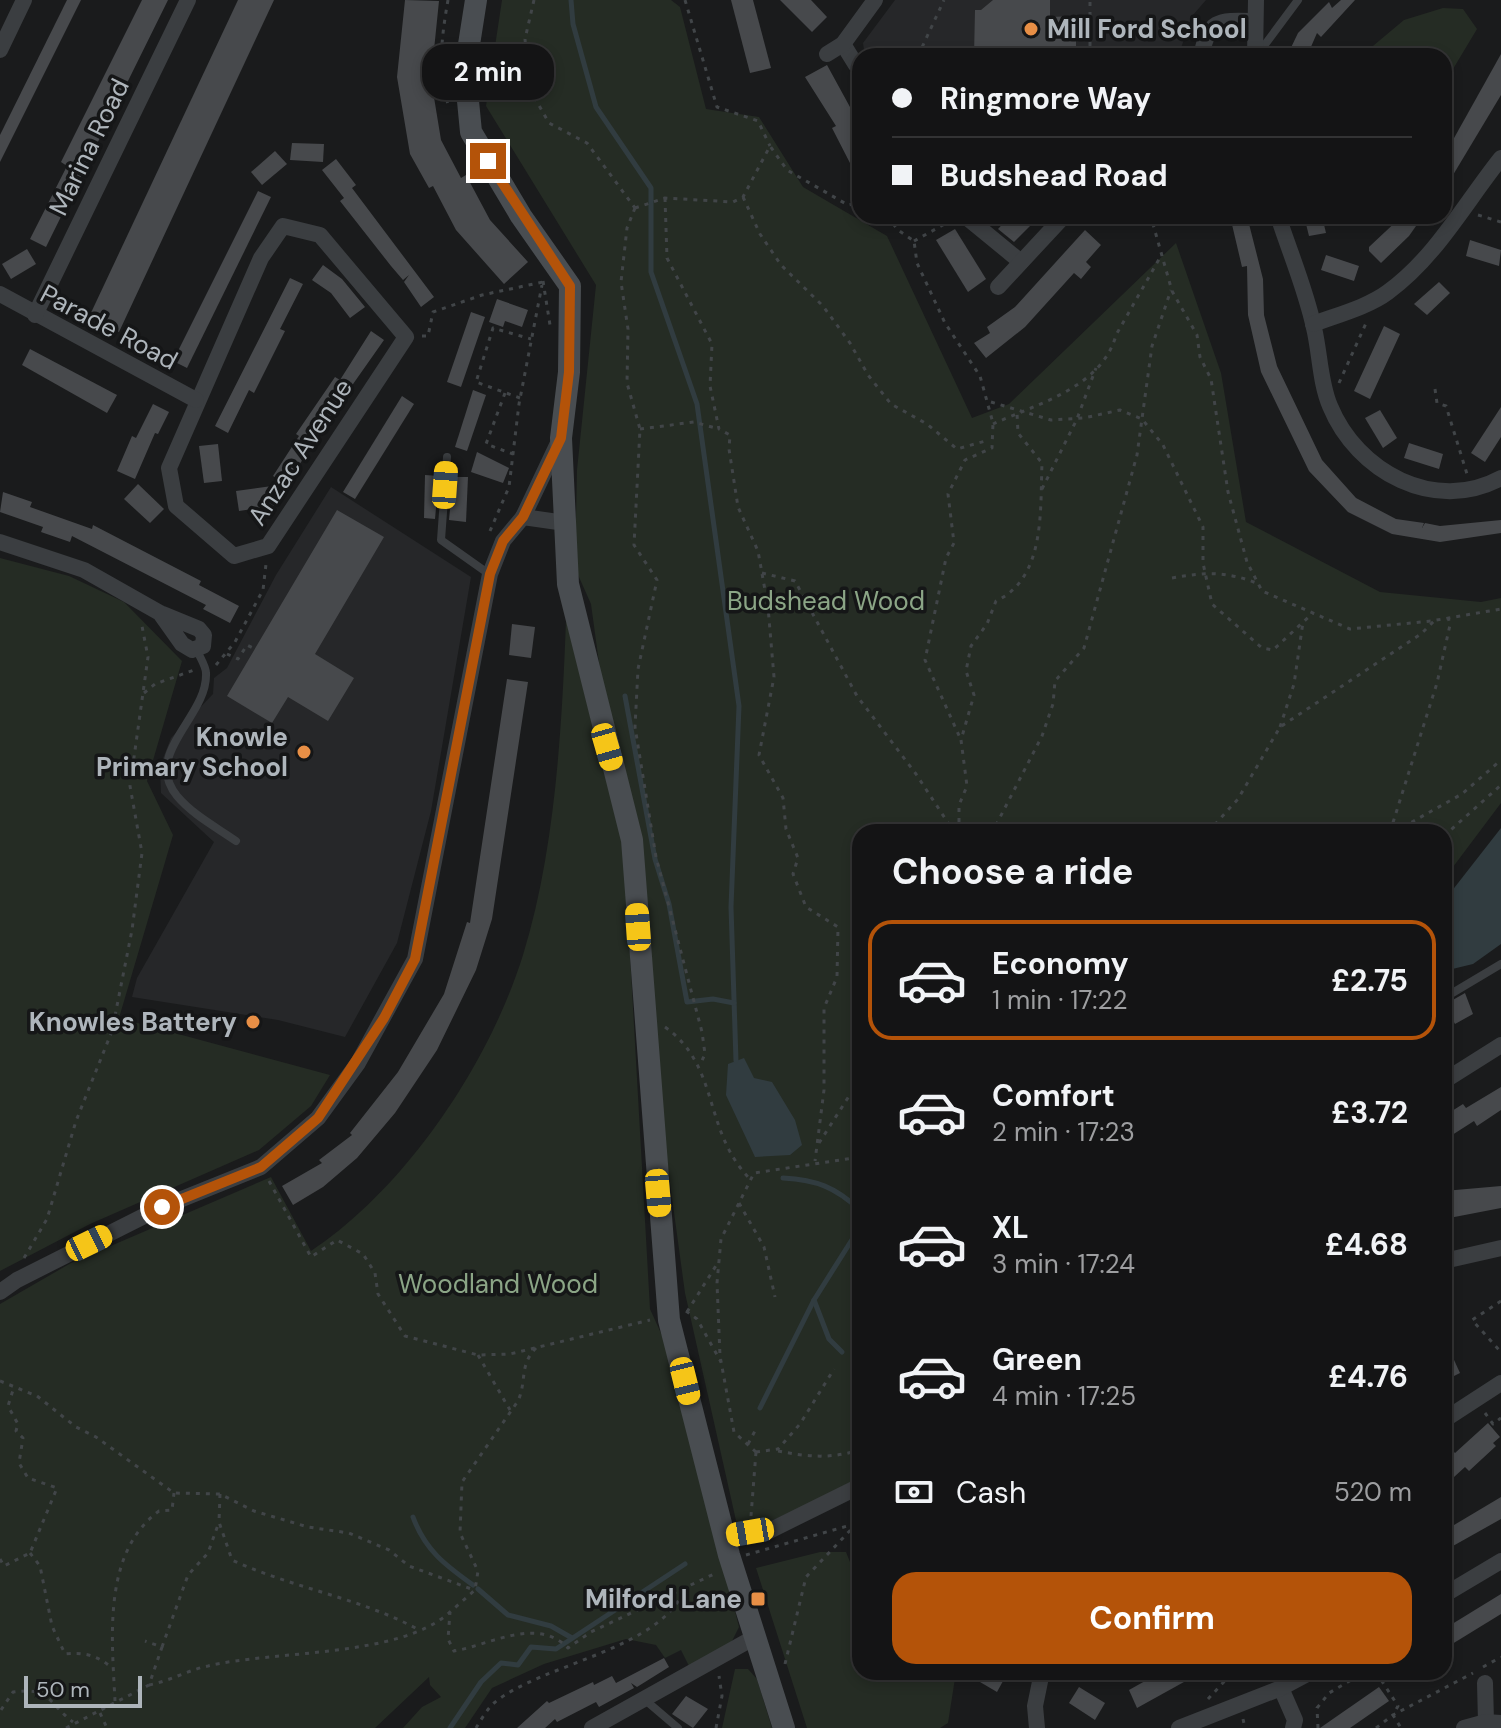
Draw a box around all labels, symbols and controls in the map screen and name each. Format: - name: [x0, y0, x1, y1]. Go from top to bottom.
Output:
- place label: Mill Ford School: [1047, 12, 1247, 46]
- marker: Mill Ford School: [1022, 20, 1040, 38]
- callout: 2 min: [422, 45, 554, 101]
- text: 2 min: [454, 55, 522, 89]
- street label: Marina Road: [41, 73, 137, 221]
- text: Ringmore Way: [940, 79, 1151, 118]
- route end: [470, 143, 506, 179]
- text: Budshead Road: [940, 156, 1168, 195]
- street label: Parade Road: [34, 277, 184, 377]
- street label: Anzac Avenue: [240, 372, 360, 532]
- car: [431, 460, 459, 510]
- park label: Budshead Wood: [727, 584, 925, 618]
- place label: Knowle Primary School: [96, 720, 288, 784]
- car: [589, 721, 625, 773]
- marker: Knowle Primary School: [295, 743, 313, 761]
- text: Choose a ride: [892, 848, 1133, 895]
- car: [624, 902, 652, 952]
- icon: car: [896, 944, 968, 1016]
- text: Economy: [992, 944, 1129, 983]
- text: £2.75: [1331, 961, 1408, 1000]
- text: 1 min · 17:22: [992, 983, 1128, 1017]
- place label: Knowles Battery: [29, 1005, 237, 1039]
- marker: Knowles Battery: [244, 1013, 262, 1031]
- icon: car: [896, 1076, 968, 1148]
- text: Comfort: [992, 1076, 1115, 1115]
- text: £3.72: [1331, 1093, 1408, 1132]
- text: 2 min · 17:23: [992, 1115, 1135, 1149]
- car: [644, 1168, 672, 1218]
- route start: [144, 1189, 180, 1225]
- icon: car: [896, 1208, 968, 1280]
- text: XL: [992, 1208, 1029, 1247]
- car: [62, 1222, 116, 1264]
- text: £4.68: [1325, 1225, 1408, 1264]
- text: 3 min · 17:24: [992, 1247, 1135, 1281]
- park label: Woodland Wood: [398, 1267, 598, 1301]
- icon: car: [896, 1340, 968, 1412]
- text: Green: [992, 1340, 1082, 1379]
- car: [668, 1355, 702, 1407]
- text: £4.76: [1328, 1357, 1408, 1396]
- text: 4 min · 17:25: [992, 1379, 1136, 1413]
- icon: cash: [892, 1470, 936, 1514]
- text: Cash: [956, 1473, 1026, 1512]
- text: 520 m: [1334, 1475, 1412, 1509]
- car: [724, 1516, 776, 1548]
- button: Confirm: [892, 1572, 1412, 1664]
- place label: Milford Lane: [585, 1582, 742, 1616]
- marker: Milford Lane: [749, 1590, 767, 1608]
- scale bar: [24, 1672, 142, 1708]
- text: 50 m: [36, 1675, 90, 1704]

